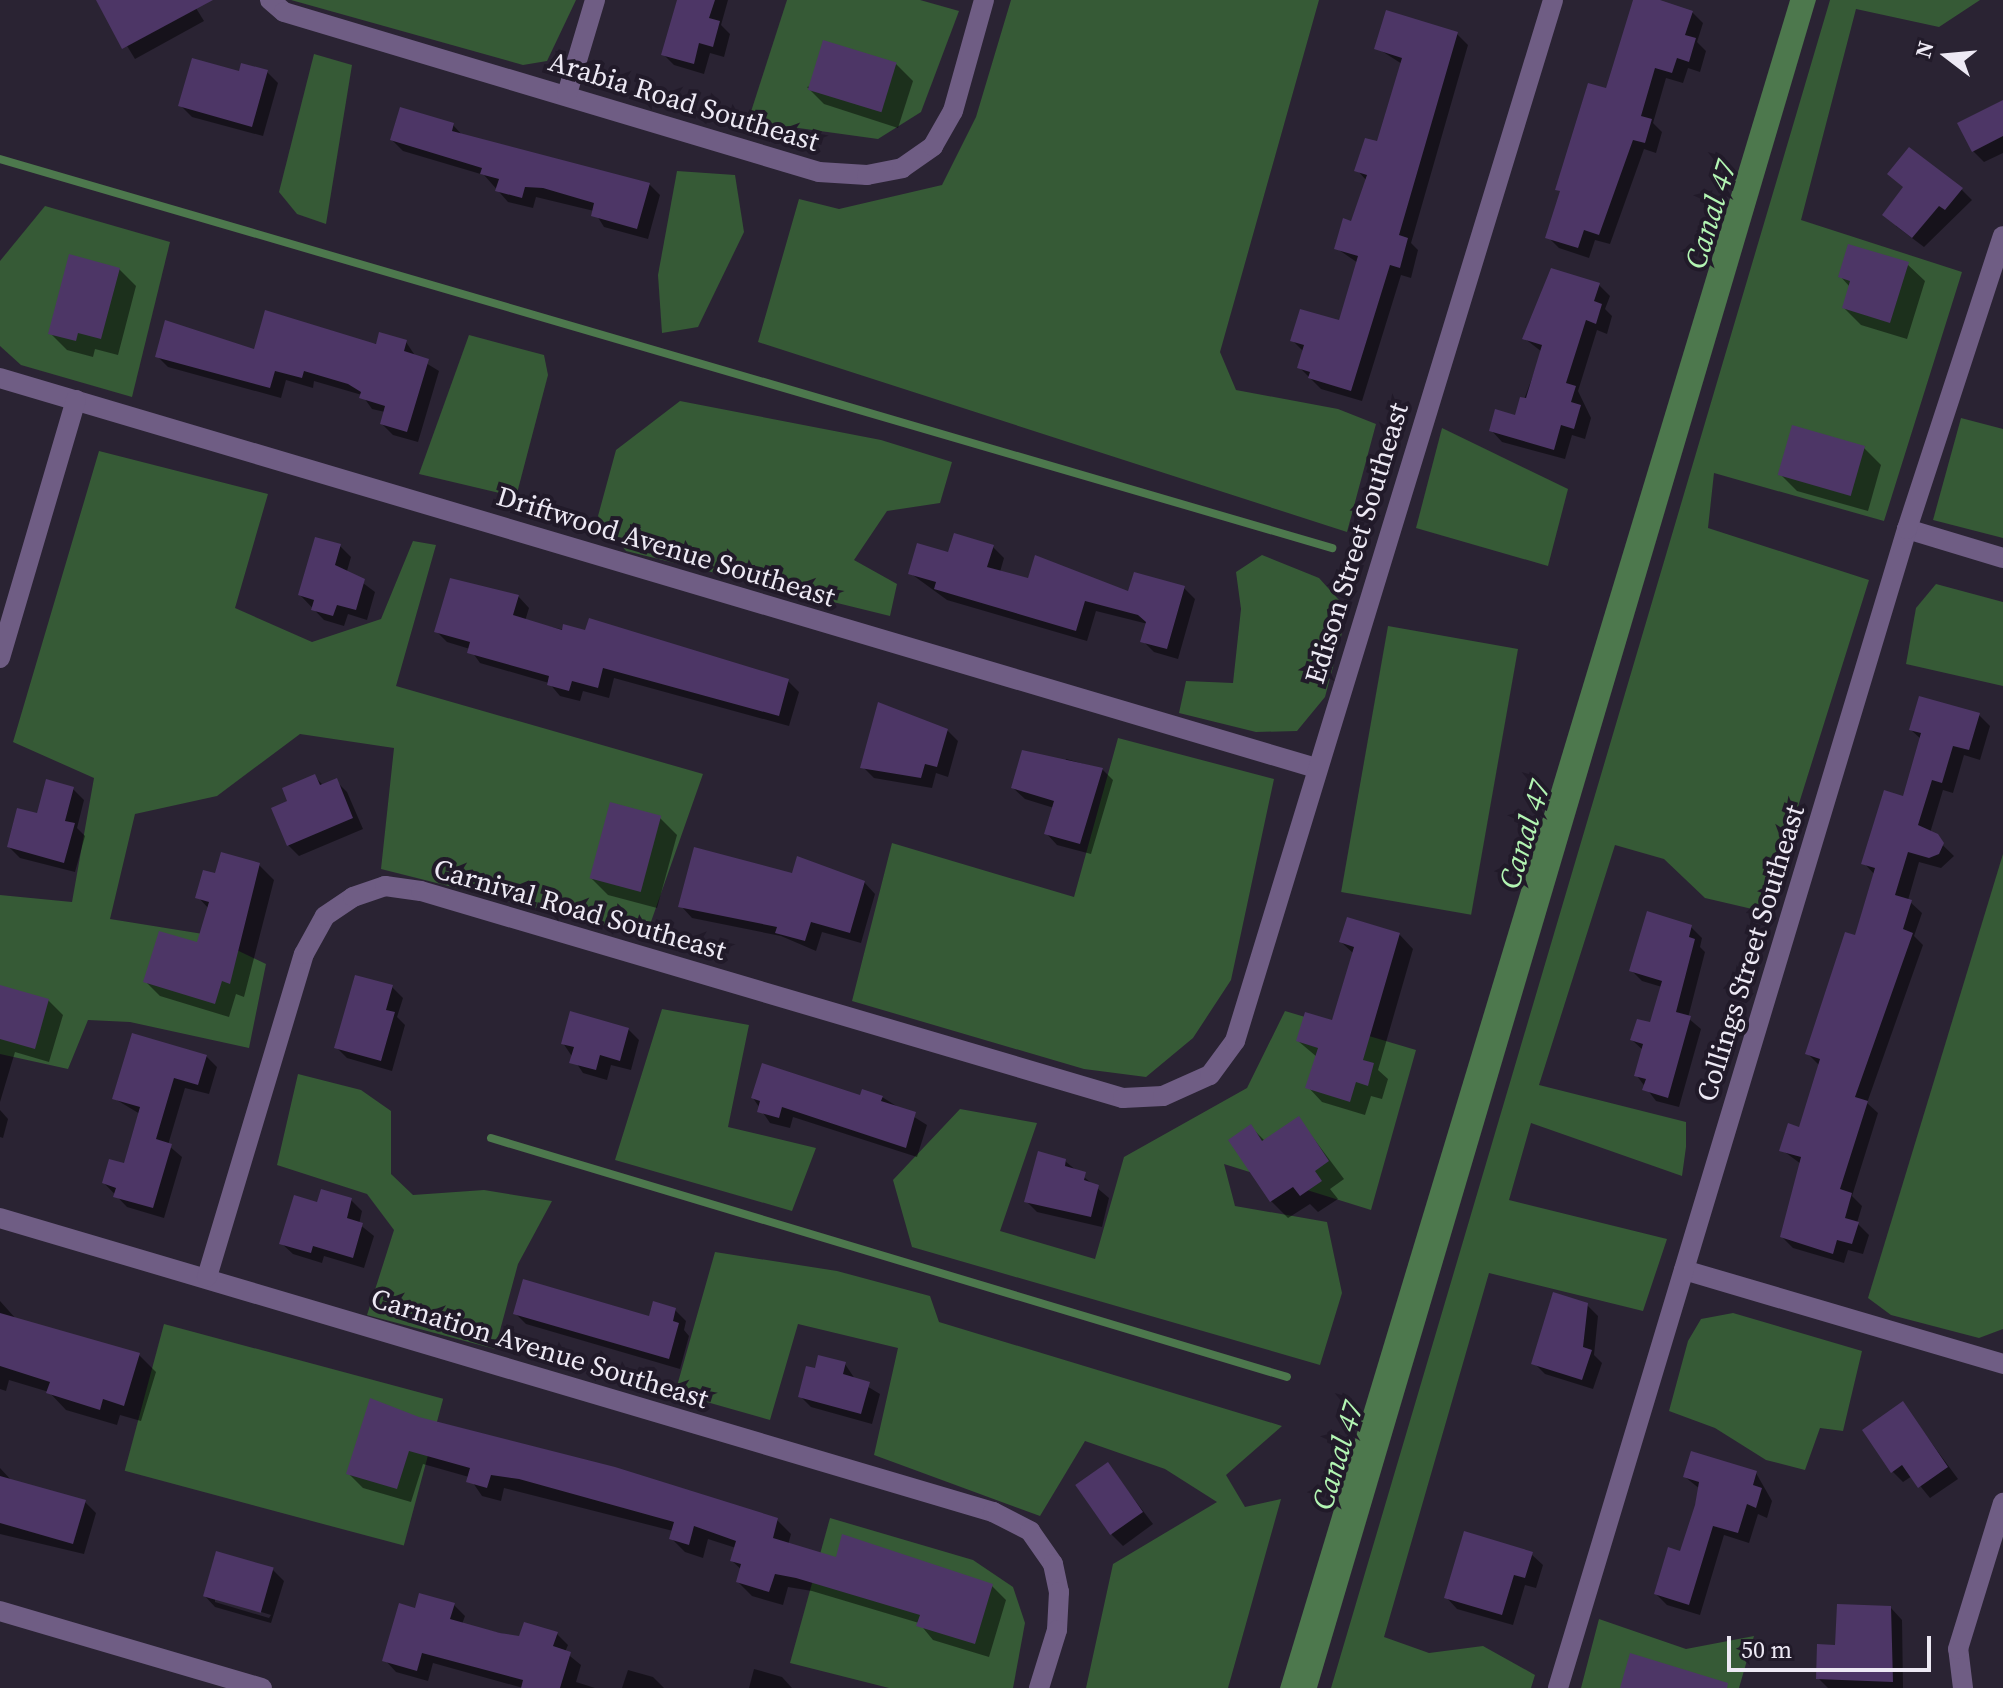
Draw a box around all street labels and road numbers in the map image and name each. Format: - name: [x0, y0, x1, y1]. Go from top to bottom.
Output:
- street label: Arabia Road Southeast: [545, 44, 823, 158]
- street label: Edison Street Southeast: [1297, 398, 1415, 688]
- street label: Driftwood Avenue Southeast: [493, 478, 839, 614]
- street label: Collings Street Southeast: [1689, 801, 1811, 1105]
- street label: Carnival Road Southeast: [430, 851, 730, 967]
- street label: Carnation Avenue Southeast: [367, 1281, 713, 1415]

